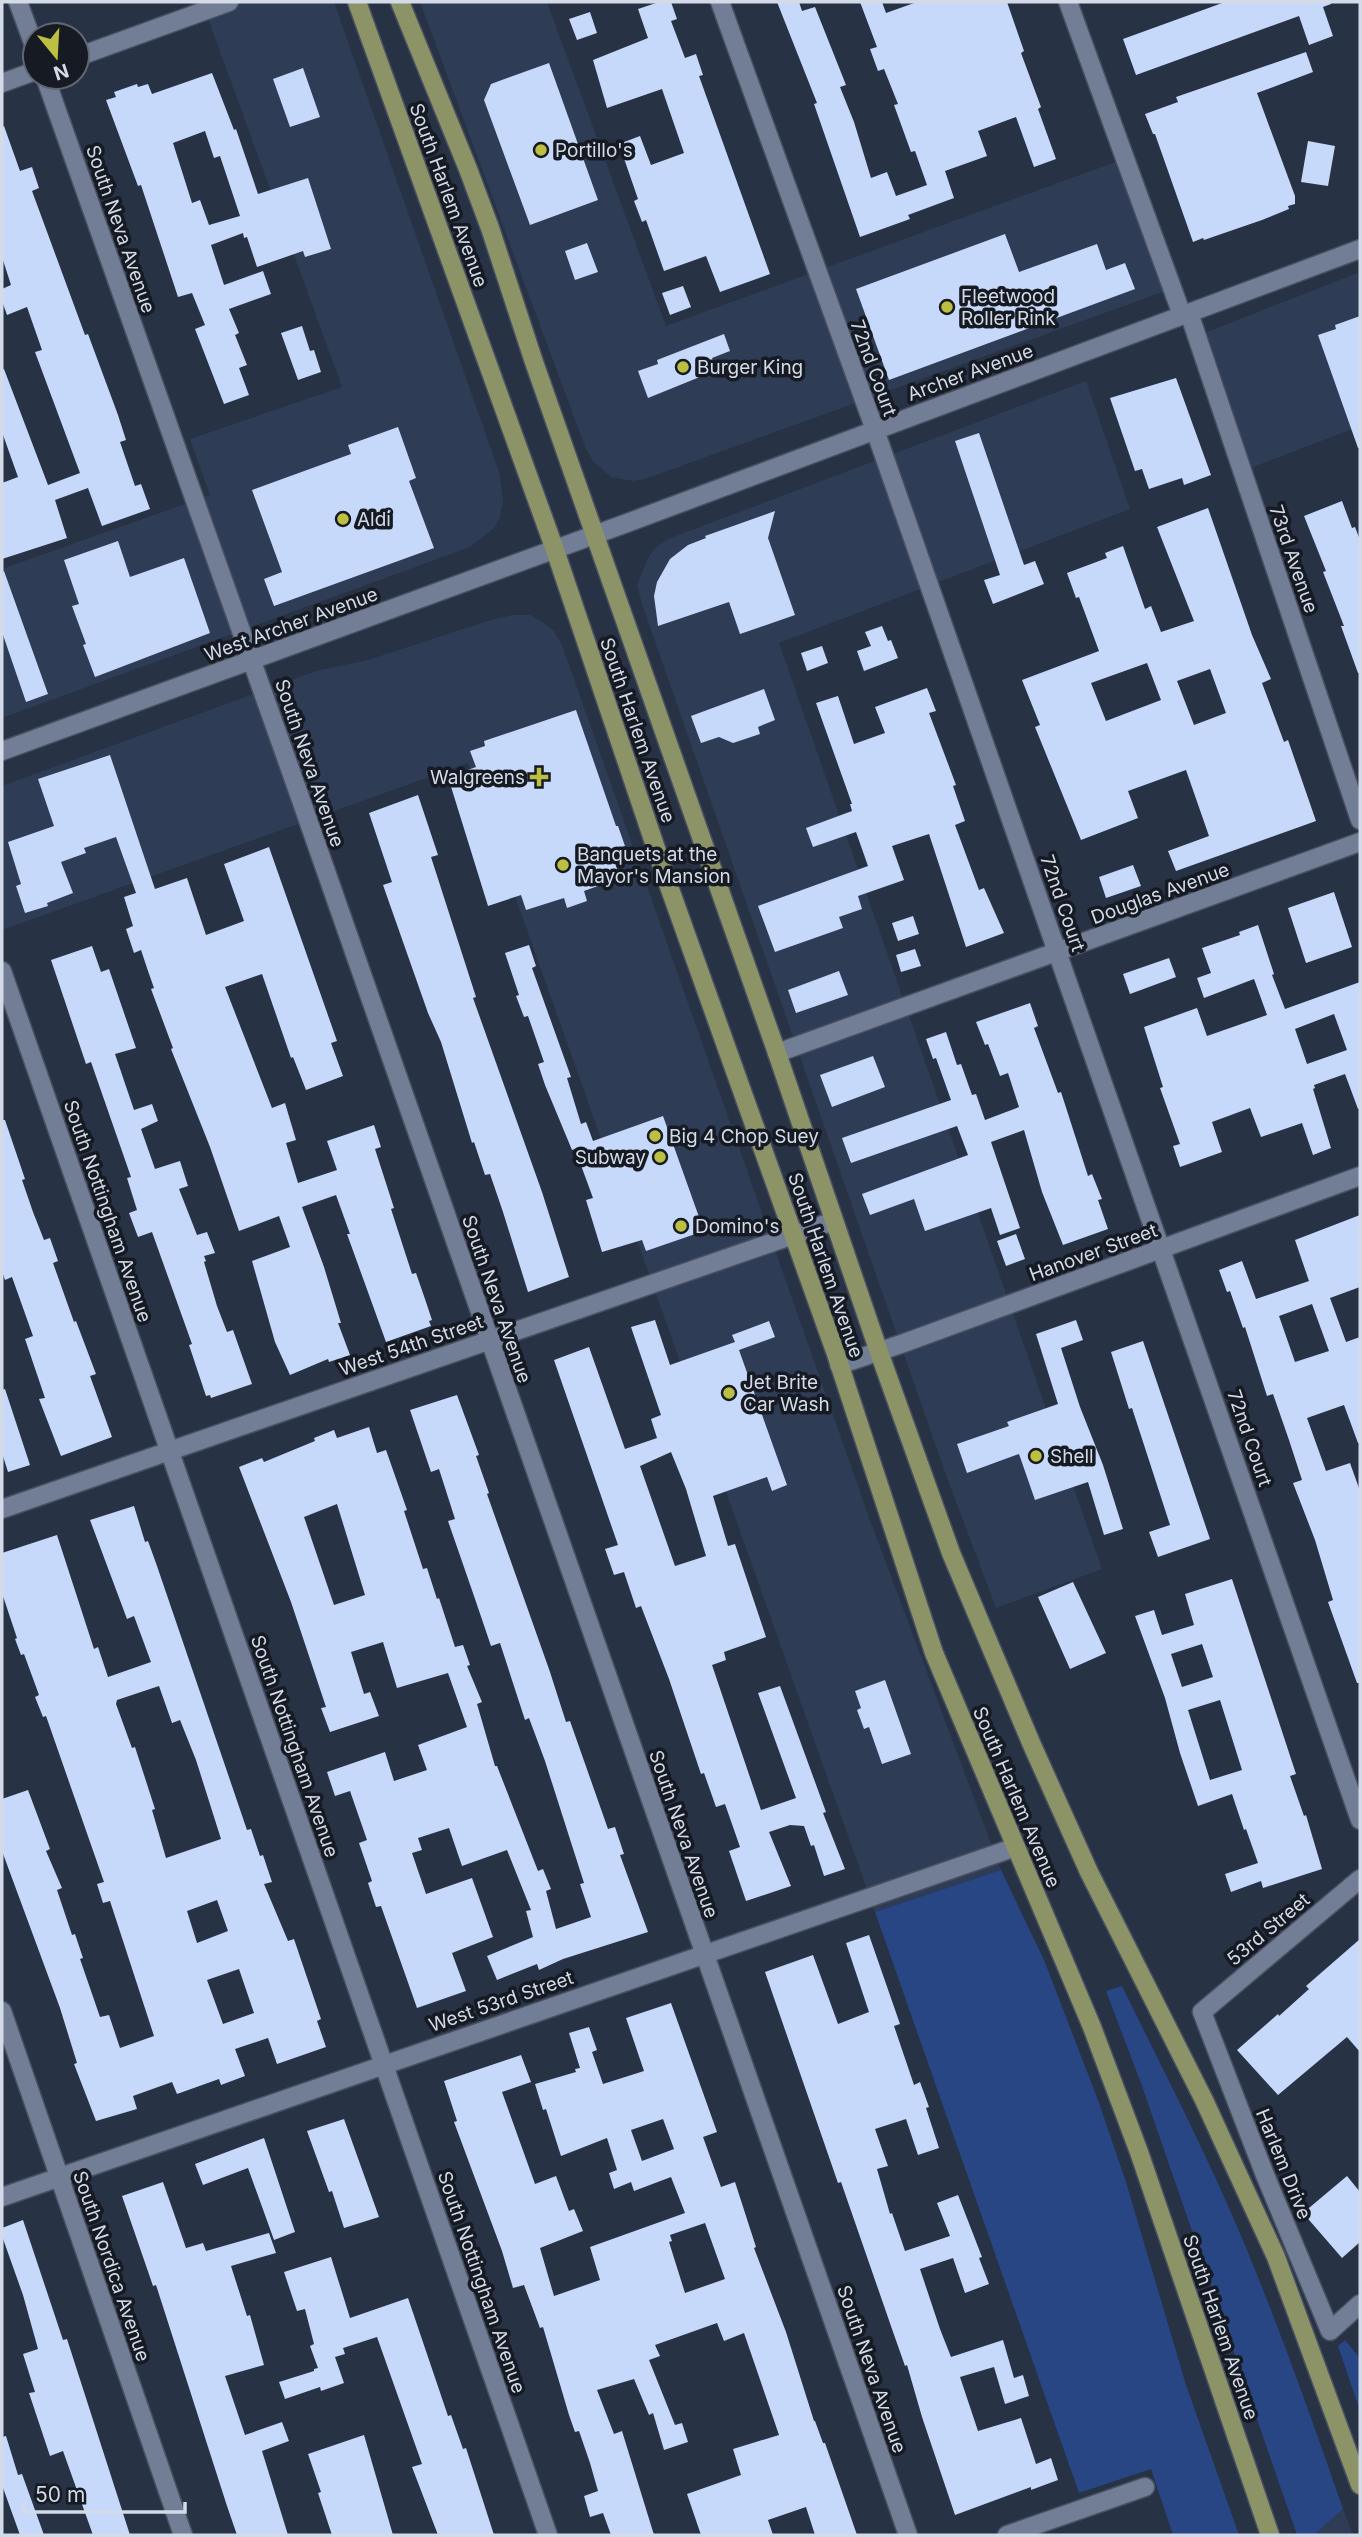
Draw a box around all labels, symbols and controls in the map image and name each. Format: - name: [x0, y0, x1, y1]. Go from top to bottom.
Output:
- north arrow: [21, 21, 91, 91]
- text: N: [51, 59, 72, 85]
- street label: South Harlem Avenue: [405, 100, 493, 290]
- place label: Portillo's: [555, 139, 633, 162]
- street label: South Neva Avenue: [81, 142, 160, 316]
- marker: Portillo's: [533, 142, 549, 158]
- place label: Fleetwood Roller Rink: [961, 285, 1056, 330]
- marker: Fleetwood Roller Rink: [939, 299, 955, 315]
- street label: 72nd Court: [845, 317, 902, 419]
- street label: Archer Avenue: [904, 339, 1036, 406]
- place label: Burger King: [697, 356, 803, 379]
- marker: Burger King: [675, 359, 691, 375]
- street label: 73rd Avenue: [1264, 502, 1323, 616]
- place label: Aldi: [357, 508, 391, 531]
- marker: Aldi: [335, 511, 351, 527]
- street label: West Archer Avenue: [201, 582, 381, 667]
- street label: South Harlem Avenue: [595, 635, 680, 826]
- street label: South Neva Avenue: [270, 676, 349, 850]
- place label: Walgreens: [430, 766, 525, 789]
- marker: Walgreens: [531, 769, 547, 785]
- place label: Banquets at the Mayor's Mansion: [577, 843, 731, 888]
- street label: 72nd Court: [1035, 852, 1090, 955]
- marker: Banquets at the Mayor's Mansion: [555, 857, 571, 873]
- street label: Douglas Avenue: [1088, 858, 1232, 929]
- street label: South Nottingham Avenue: [59, 1097, 156, 1325]
- place label: Big 4 Chop Suey: [669, 1125, 819, 1148]
- marker: Big 4 Chop Suey: [647, 1128, 663, 1144]
- place label: Subway: [575, 1146, 646, 1169]
- marker: Subway: [652, 1149, 668, 1165]
- street label: South Harlem Avenue: [783, 1170, 868, 1361]
- street label: South Neva Avenue: [457, 1212, 536, 1386]
- place label: Domino's: [695, 1215, 779, 1238]
- marker: Domino's: [673, 1218, 689, 1234]
- street label: Hanover Street: [1026, 1219, 1160, 1286]
- street label: West 54th Street: [336, 1310, 486, 1381]
- place label: Jet Brite Car Wash: [743, 1371, 830, 1416]
- marker: Jet Brite Car Wash: [721, 1385, 737, 1401]
- street label: 72nd Court: [1222, 1387, 1277, 1490]
- place label: Shell: [1050, 1445, 1094, 1468]
- marker: Shell: [1028, 1448, 1044, 1464]
- street label: South Nottingham Avenue: [246, 1632, 343, 1860]
- street label: South Harlem Avenue: [968, 1703, 1065, 1891]
- street label: South Neva Avenue: [644, 1747, 723, 1921]
- street label: 53rd Street: [1222, 1888, 1314, 1971]
- street label: West 53rd Street: [426, 1966, 576, 2037]
- street label: Harlem Drive: [1251, 2106, 1316, 2223]
- street label: South Nordica Avenue: [68, 2168, 155, 2365]
- street label: South Nottingham Avenue: [433, 2168, 530, 2396]
- street label: South Harlem Avenue: [1178, 2232, 1263, 2423]
- street label: South Neva Avenue: [832, 2282, 911, 2456]
- scale bar: [24, 2470, 186, 2514]
- text: 50 m: [35, 2482, 85, 2507]

